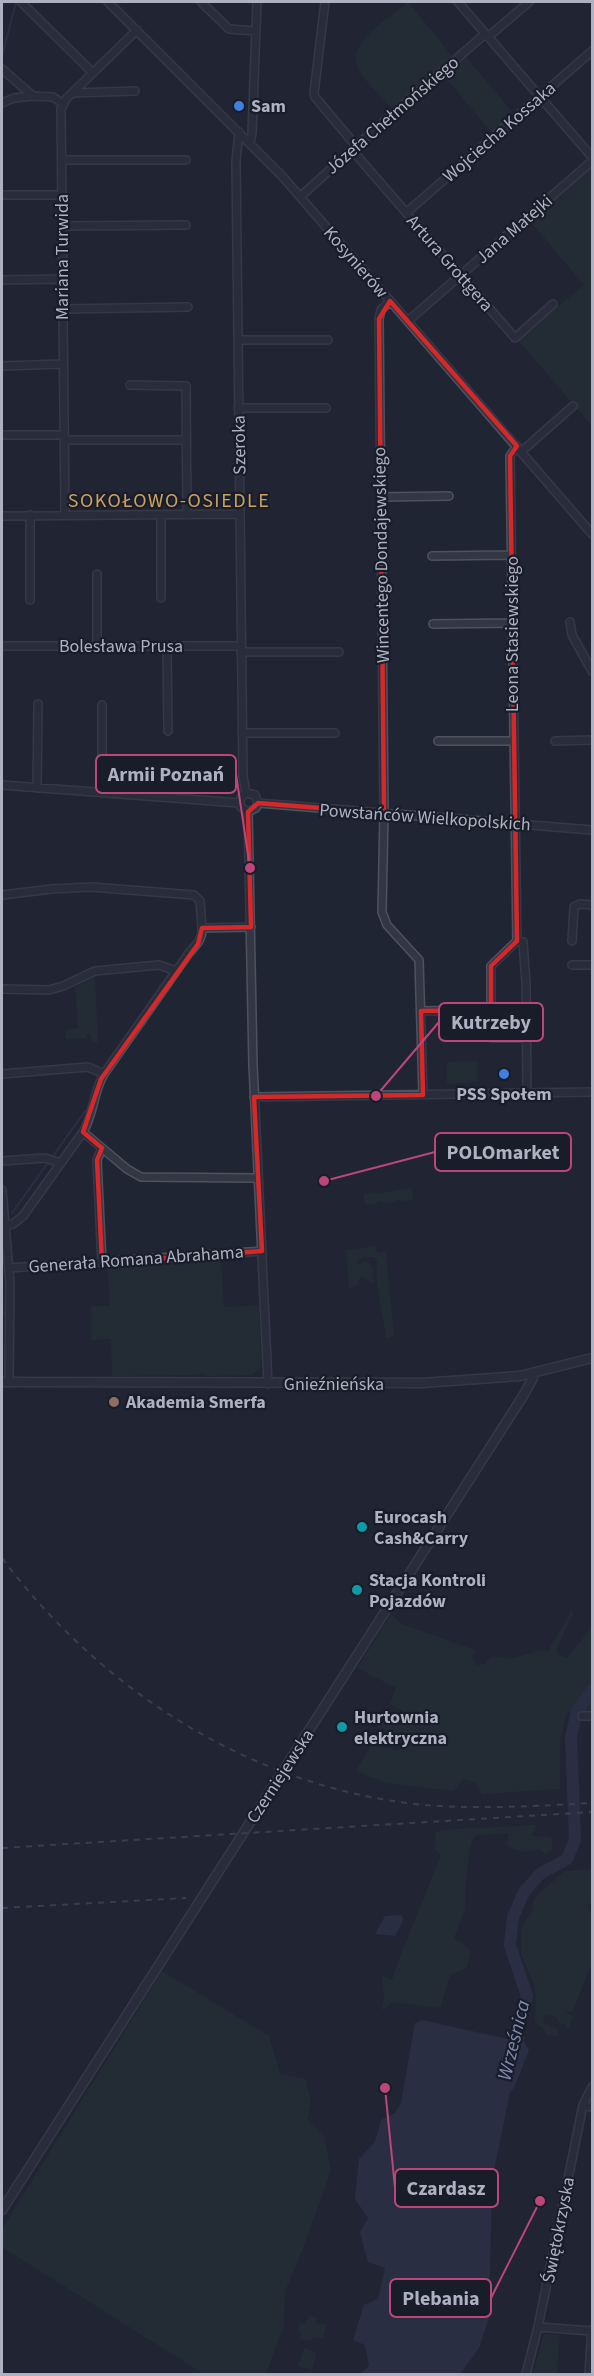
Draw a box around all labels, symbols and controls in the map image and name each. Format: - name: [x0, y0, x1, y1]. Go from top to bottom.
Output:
- street label: Józefa Chełmońskiego: [320, 50, 464, 180]
- street label: Wojciecha Kossaka: [437, 76, 561, 189]
- place label: Sam: [251, 94, 286, 119]
- marker: Sam: [232, 99, 246, 113]
- street label: Jana Matejki: [470, 189, 558, 270]
- street label: Mariana Turwida: [50, 194, 75, 320]
- street label: Artura Grottgera: [400, 209, 499, 317]
- street label: Kosynierów: [317, 221, 394, 304]
- street label: Szeroka: [226, 415, 253, 475]
- street label: Wincentego Dondajewskiego: [367, 447, 396, 663]
- district label: SOKOŁOWO-OSIEDLE: [68, 487, 270, 515]
- street label: Leona Stasiewskiego: [500, 556, 525, 712]
- street label: Bolesława Prusa: [59, 634, 183, 659]
- callout: Armii Poznań: [96, 755, 236, 793]
- text: Armii Poznań: [107, 761, 224, 789]
- street label: Powstańców Wielkopolskich: [318, 798, 532, 837]
- callout: Kutrzeby: [439, 1003, 543, 1041]
- text: Kutrzeby: [451, 1009, 532, 1037]
- marker: PSS Społem: [497, 1067, 511, 1081]
- place label: PSS Społem: [456, 1082, 552, 1107]
- callout: POLOmarket: [435, 1133, 571, 1171]
- text: POLOmarket: [447, 1139, 560, 1167]
- street label: Generała Romana Abrahama: [28, 1240, 244, 1279]
- street label: Gnieźnieńska: [284, 1372, 384, 1397]
- place label: Akademia Smerfa: [125, 1390, 266, 1415]
- marker: Akademia Smerfa: [107, 1395, 121, 1409]
- place label: Eurocash Cash&Carry: [374, 1505, 469, 1551]
- marker: Eurocash Cash&Carry: [355, 1520, 369, 1534]
- place label: Stacja Kontroli Pojazdów: [369, 1568, 486, 1614]
- marker: Stacja Kontroli Pojazdów: [350, 1583, 364, 1597]
- place label: Hurtownia elektryczna: [354, 1705, 447, 1751]
- marker: Hurtownia elektryczna: [335, 1720, 349, 1734]
- street label: Czerniejewska: [241, 1724, 320, 1828]
- water label: Wrześnica: [490, 1997, 538, 2083]
- callout: Czardasz: [395, 2169, 498, 2207]
- text: Czardasz: [407, 2175, 485, 2203]
- street label: Świętokrzyska: [536, 2175, 581, 2285]
- callout: Plebania: [390, 2279, 491, 2317]
- text: Plebania: [402, 2285, 480, 2313]

